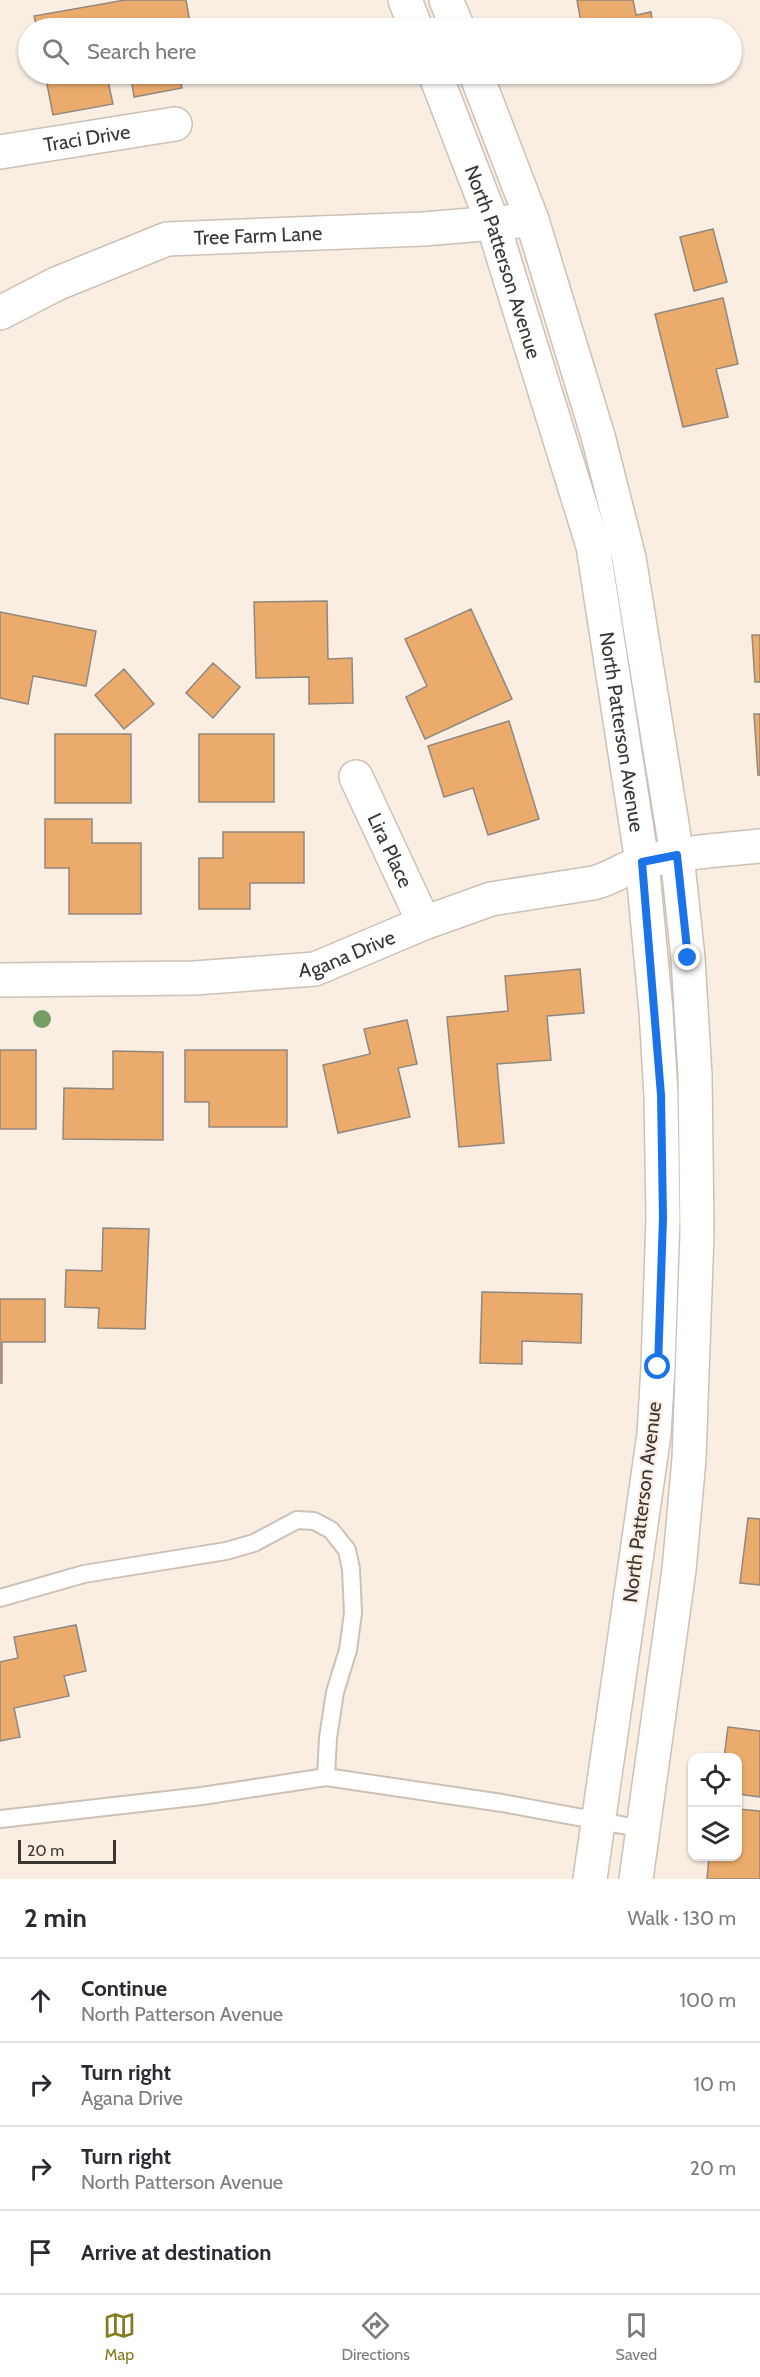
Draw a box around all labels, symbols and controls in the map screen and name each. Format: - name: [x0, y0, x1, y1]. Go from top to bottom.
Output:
- search box: [18, 18, 742, 84]
- icon: search: [39, 35, 72, 68]
- text: Search here: [87, 38, 196, 65]
- street label: Traci Drive: [42, 119, 132, 157]
- street label: North Patterson Avenue: [459, 162, 546, 362]
- street label: Tree Farm Lane: [193, 221, 323, 250]
- street label: North Patterson Avenue: [594, 630, 649, 834]
- street label: Lira Place: [363, 809, 418, 892]
- street label: Agana Drive: [298, 925, 399, 982]
- route end: [674, 944, 700, 970]
- route start: [644, 1353, 670, 1379]
- street label: North Patterson Avenue: [618, 1400, 666, 1604]
- map controls: [688, 1753, 742, 1861]
- button: locate: [688, 1753, 742, 1807]
- button: layers: [688, 1807, 742, 1861]
- scale bar: [18, 1837, 116, 1864]
- text: 20 m: [27, 1841, 64, 1860]
- text: 2 min: [24, 1902, 87, 1934]
- text: Walk · 130 m: [628, 1906, 736, 1930]
- text: Continue: [81, 1975, 167, 2002]
- icon: ahead: [24, 1984, 57, 2017]
- text: 100 m: [680, 1988, 736, 2012]
- text: North Patterson Avenue: [81, 2002, 283, 2026]
- text: Turn right: [81, 2059, 171, 2086]
- icon: right: [24, 2068, 57, 2101]
- text: 10 m: [693, 2072, 736, 2096]
- text: Agana Drive: [81, 2086, 183, 2110]
- text: Turn right: [81, 2143, 171, 2170]
- icon: right: [24, 2152, 57, 2185]
- text: 20 m: [690, 2156, 736, 2180]
- text: North Patterson Avenue: [81, 2170, 283, 2194]
- icon: arrive: [24, 2236, 57, 2269]
- text: Arrive at destination: [81, 2239, 271, 2266]
- tab: Map: [103, 2309, 136, 2364]
- tab: Directions: [342, 2309, 410, 2364]
- tab: Saved: [616, 2309, 657, 2364]

